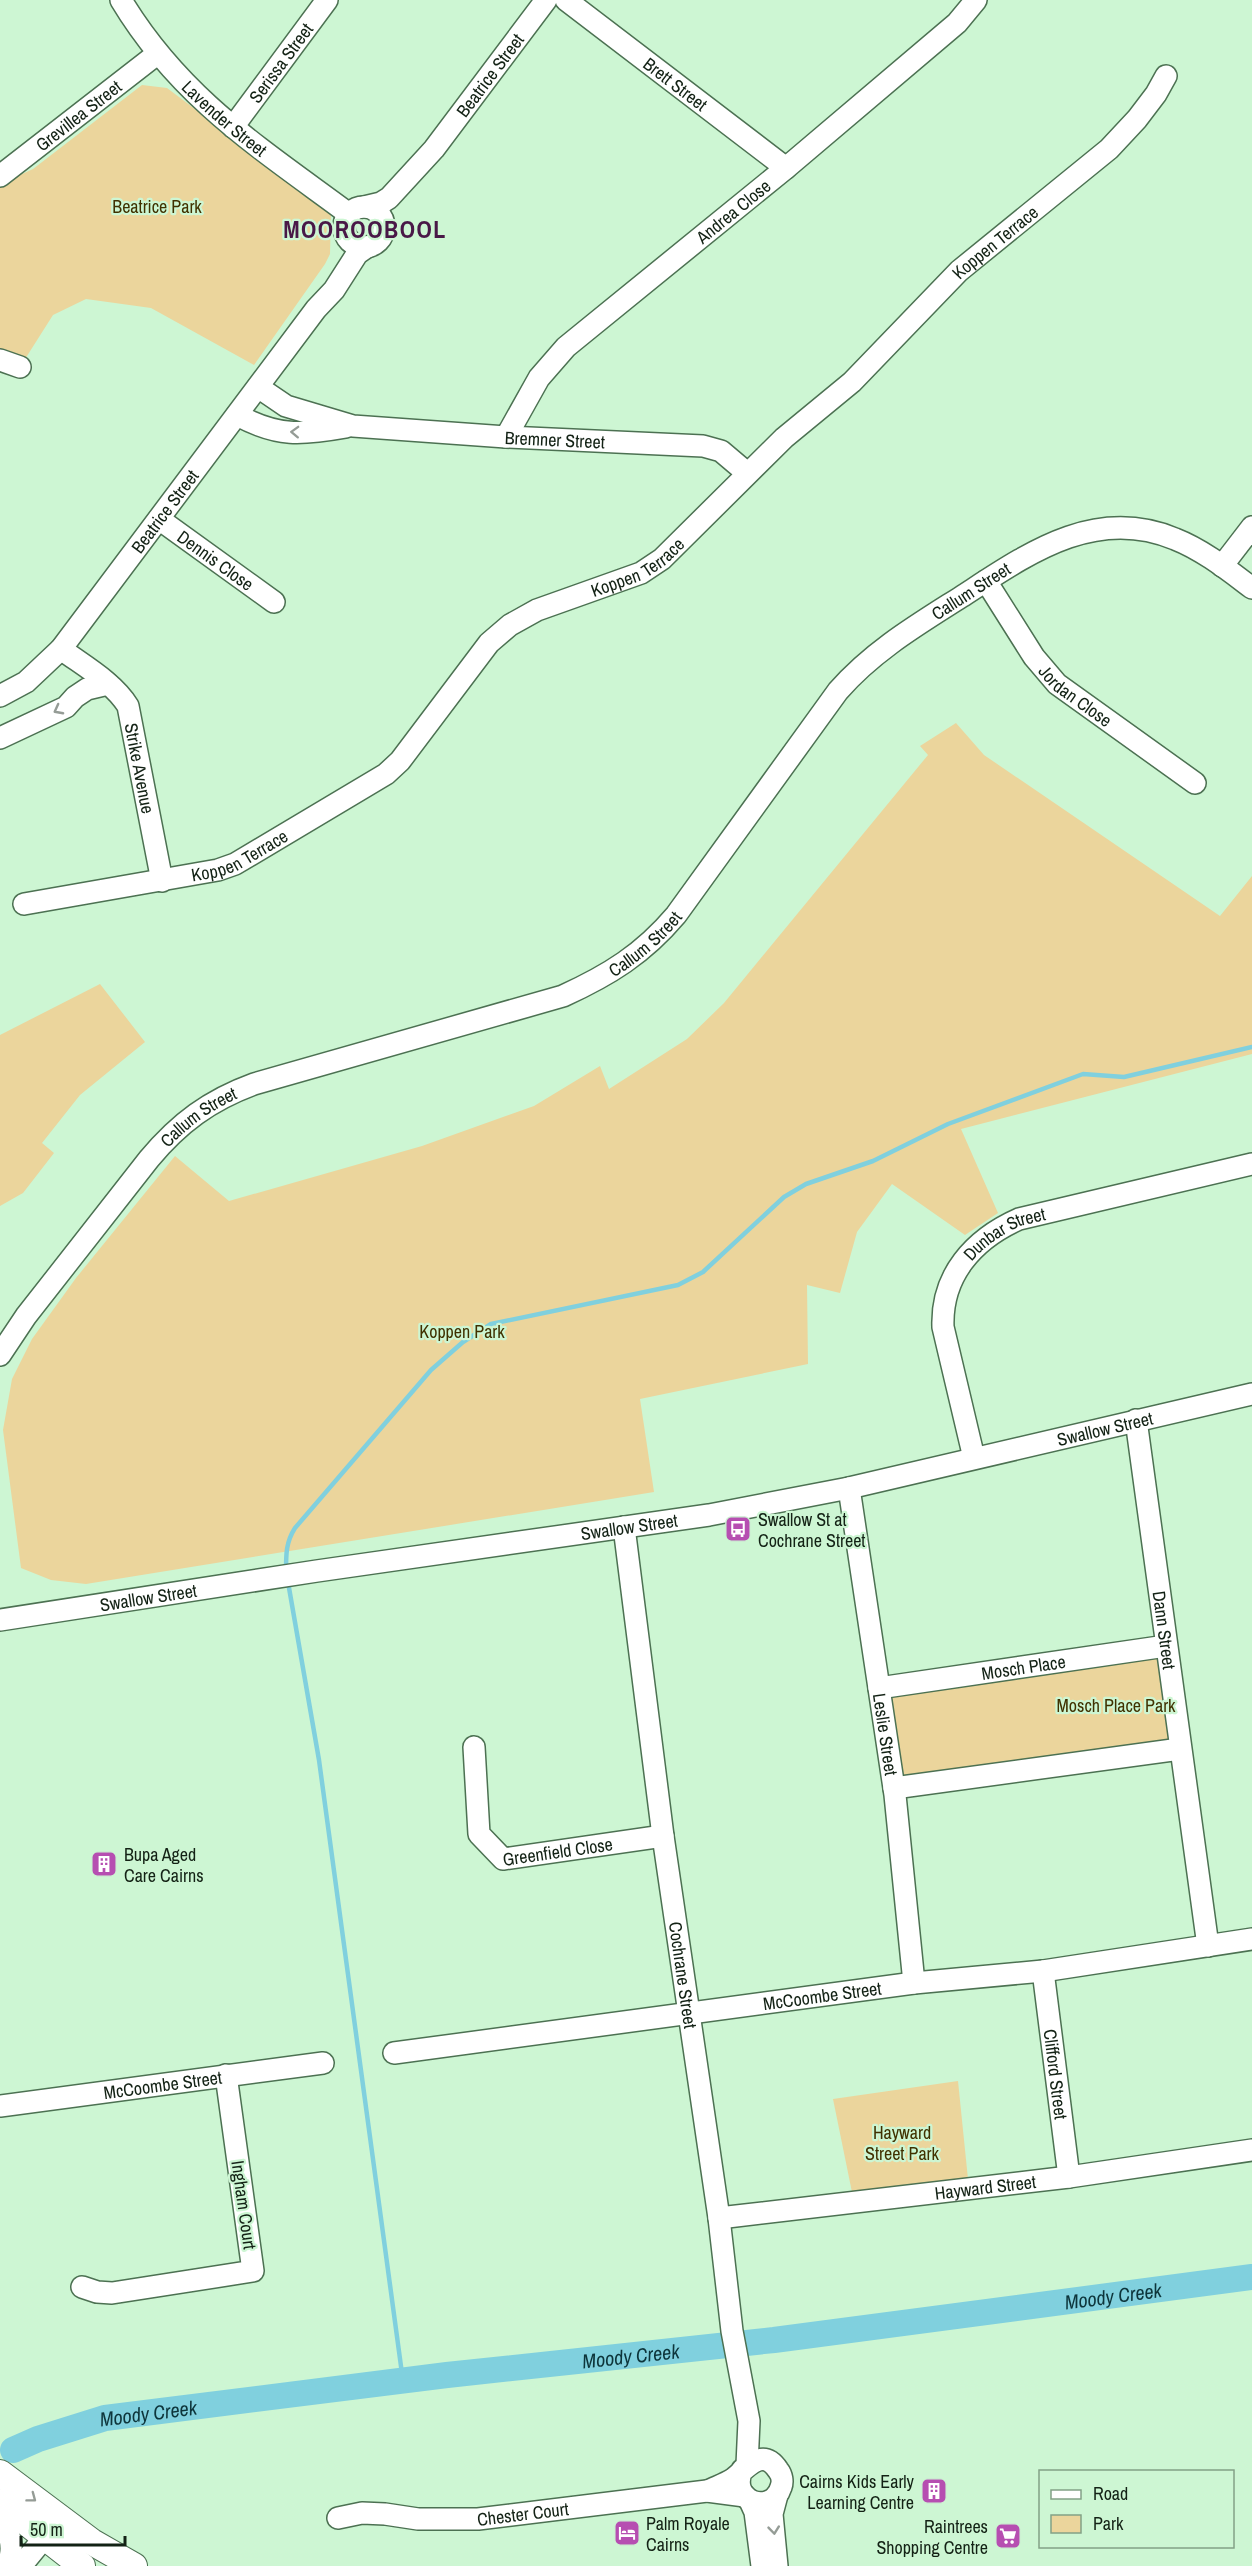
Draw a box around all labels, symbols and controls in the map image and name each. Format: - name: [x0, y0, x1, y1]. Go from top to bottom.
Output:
- street label: Serissa Street: [243, 18, 319, 108]
- street label: Beatrice Street: [450, 28, 529, 122]
- street label: Brett Street: [638, 51, 713, 116]
- street label: Grevillea Street: [30, 74, 126, 157]
- street label: Lavender Street: [177, 74, 272, 162]
- street label: Andrea Close: [690, 173, 776, 250]
- park label: Beatrice Park: [112, 194, 202, 219]
- street label: Koppen Terrace: [946, 199, 1043, 284]
- district label: MOOROOBOOL: [283, 213, 447, 245]
- street label: Bremner Street: [504, 424, 605, 454]
- one-way arrow: [290, 426, 299, 439]
- street label: Beatrice Street: [125, 464, 204, 558]
- street label: Dennis Close: [172, 524, 259, 596]
- street label: Koppen Terrace: [587, 532, 689, 602]
- street label: Callum Street: [926, 556, 1015, 625]
- street label: Jordan Close: [1033, 659, 1117, 732]
- one-way arrow: [54, 703, 64, 714]
- street label: Strike Avenue: [119, 721, 161, 816]
- street label: Koppen Terrace: [189, 823, 292, 887]
- street label: Callum Street: [603, 906, 687, 982]
- street label: Callum Street: [154, 1080, 240, 1152]
- street label: Dunbar Street: [957, 1201, 1048, 1265]
- park label: Koppen Park: [419, 1319, 505, 1344]
- street label: Swallow Street: [1054, 1405, 1155, 1452]
- street label: Swallow Street: [579, 1507, 679, 1546]
- place label: Swallow St at Cochrane Street: [758, 1507, 865, 1553]
- bus stop icon: Swallow St at Cochrane Street: [723, 1514, 753, 1544]
- street label: Swallow Street: [98, 1577, 198, 1617]
- street label: Dann Street: [1147, 1589, 1182, 1671]
- street label: Mosch Place: [980, 1648, 1067, 1685]
- street label: Leslie Street: [867, 1691, 904, 1777]
- park label: Mosch Place Park: [1057, 1693, 1176, 1718]
- street label: Greenfield Close: [501, 1831, 614, 1871]
- place label: Bupa Aged Care Cairns: [124, 1842, 204, 1888]
- building icon: Bupa Aged Care Cairns: [89, 1849, 119, 1879]
- street label: Cochrane Street: [663, 1920, 704, 2030]
- street label: McCoombe Street: [761, 1975, 883, 2016]
- street label: Clifford Street: [1038, 2028, 1074, 2121]
- street label: McCoombe Street: [102, 2064, 223, 2105]
- park label: Hayward Street Park: [865, 2120, 940, 2166]
- street label: Ingham Court: [225, 2159, 263, 2251]
- street label: Hayward Street: [933, 2168, 1037, 2205]
- water label: Moody Creek: [1063, 2275, 1164, 2315]
- water label: Moody Creek: [581, 2337, 681, 2374]
- water label: Moody Creek: [98, 2393, 199, 2432]
- place label: Cairns Kids Early Learning Centre: [799, 2469, 915, 2515]
- legend: [1039, 2470, 1234, 2548]
- building icon: Cairns Kids Early Learning Centre: [919, 2476, 949, 2506]
- text: Road: [1093, 2481, 1128, 2506]
- one-way arrow: [25, 2490, 36, 2501]
- street label: Chester Court: [476, 2496, 570, 2532]
- scale bar: [21, 2509, 124, 2547]
- place label: Palm Royale Cairns: [646, 2511, 730, 2557]
- text: Park: [1093, 2511, 1124, 2536]
- place label: Raintrees Shopping Centre: [876, 2514, 988, 2560]
- text: 50 m: [30, 2517, 63, 2542]
- hotel icon: Palm Royale Cairns: [612, 2518, 642, 2548]
- supermarket icon: Raintrees Shopping Centre: [993, 2521, 1023, 2551]
- one-way arrow: [767, 2526, 779, 2535]

